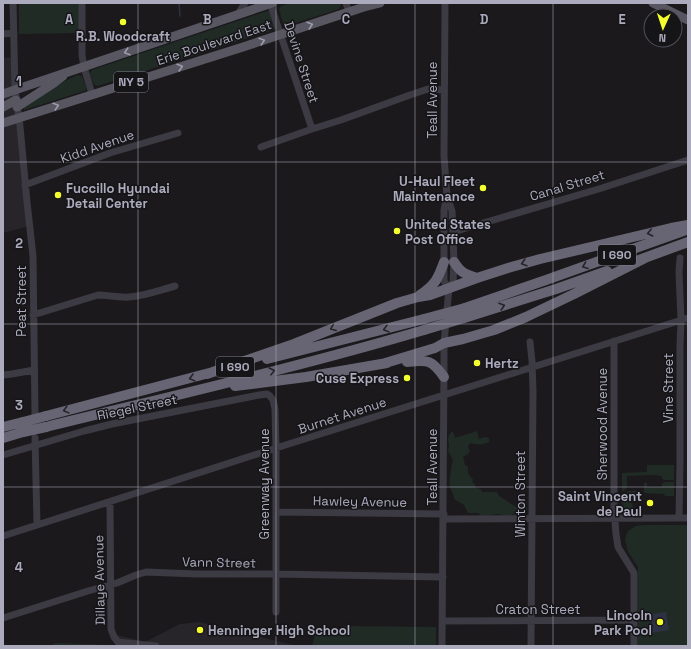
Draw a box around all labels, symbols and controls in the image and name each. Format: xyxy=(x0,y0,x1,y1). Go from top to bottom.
north arrow xyxy=(643,8,683,48)
text: A xyxy=(65,11,74,28)
text: C xyxy=(342,11,350,28)
text: D xyxy=(480,11,489,28)
text: E xyxy=(618,11,626,28)
street label: Erie Boulevard East xyxy=(155,16,273,68)
marker: R.B. Woodcraft xyxy=(118,17,128,27)
street label: Devine Street xyxy=(280,19,323,105)
one-way arrow xyxy=(307,21,314,29)
place label: R.B. Woodcraft xyxy=(76,28,170,45)
text: N xyxy=(658,31,667,45)
one-way arrow xyxy=(258,37,265,46)
one-way arrow xyxy=(124,47,131,55)
street label: Teall Avenue xyxy=(424,62,441,138)
one-way arrow xyxy=(176,63,183,72)
road number: NY 5 xyxy=(114,72,148,92)
text: 1 xyxy=(16,73,22,90)
one-way arrow xyxy=(52,102,59,111)
street label: Kidd Avenue xyxy=(58,126,136,167)
street label: Canal Street xyxy=(528,166,607,205)
place label: U-Haul Fleet Maintenance xyxy=(393,173,475,205)
place label: Fuccillo Hyundai Detail Center xyxy=(66,180,170,212)
marker: U-Haul Fleet Maintenance xyxy=(478,183,488,193)
marker: Fuccillo Hyundai Detail Center xyxy=(53,190,63,200)
place label: United States Post Office xyxy=(405,216,491,248)
marker: United States Post Office xyxy=(392,226,402,236)
one-way arrow xyxy=(647,228,653,236)
text: 2 xyxy=(15,235,23,252)
road number: I 690 xyxy=(598,245,636,265)
one-way arrow xyxy=(521,258,528,267)
one-way arrow xyxy=(582,262,589,270)
street label: Peat Street xyxy=(13,265,30,337)
one-way arrow xyxy=(498,302,505,311)
one-way arrow xyxy=(329,323,337,331)
one-way arrow xyxy=(383,324,390,333)
street label: Vine Street xyxy=(660,353,677,423)
place label: Hertz xyxy=(485,355,519,372)
road number: I 690 xyxy=(216,357,254,377)
marker: Hertz xyxy=(472,358,482,368)
one-way arrow xyxy=(268,367,275,376)
street label: Sherwood Avenue xyxy=(594,368,611,480)
place label: Cuse Express xyxy=(316,370,399,387)
one-way arrow xyxy=(189,373,195,381)
marker: Cuse Express xyxy=(402,373,412,383)
street label: Riegel Street xyxy=(96,391,179,424)
street label: Burnet Avenue xyxy=(296,393,388,438)
text: 3 xyxy=(15,397,23,414)
one-way arrow xyxy=(63,406,70,414)
street label: Greenway Avenue xyxy=(256,428,273,540)
street label: Teall Avenue xyxy=(424,429,441,505)
street label: Winton Street xyxy=(512,450,529,538)
place label: Saint Vincent de Paul xyxy=(558,488,642,520)
street label: Hawley Avenue xyxy=(313,492,407,511)
marker: Saint Vincent de Paul xyxy=(645,498,655,508)
street label: Dillaye Avenue xyxy=(90,535,109,625)
street label: Vann Street xyxy=(182,553,256,572)
text: 4 xyxy=(15,559,23,576)
street label: Craton Street xyxy=(496,601,580,618)
place label: Lincoln Park Pool xyxy=(594,607,652,639)
marker: Lincoln Park Pool xyxy=(655,617,665,627)
place label: Henninger High School xyxy=(208,622,350,639)
marker: Henninger High School xyxy=(195,625,205,635)

